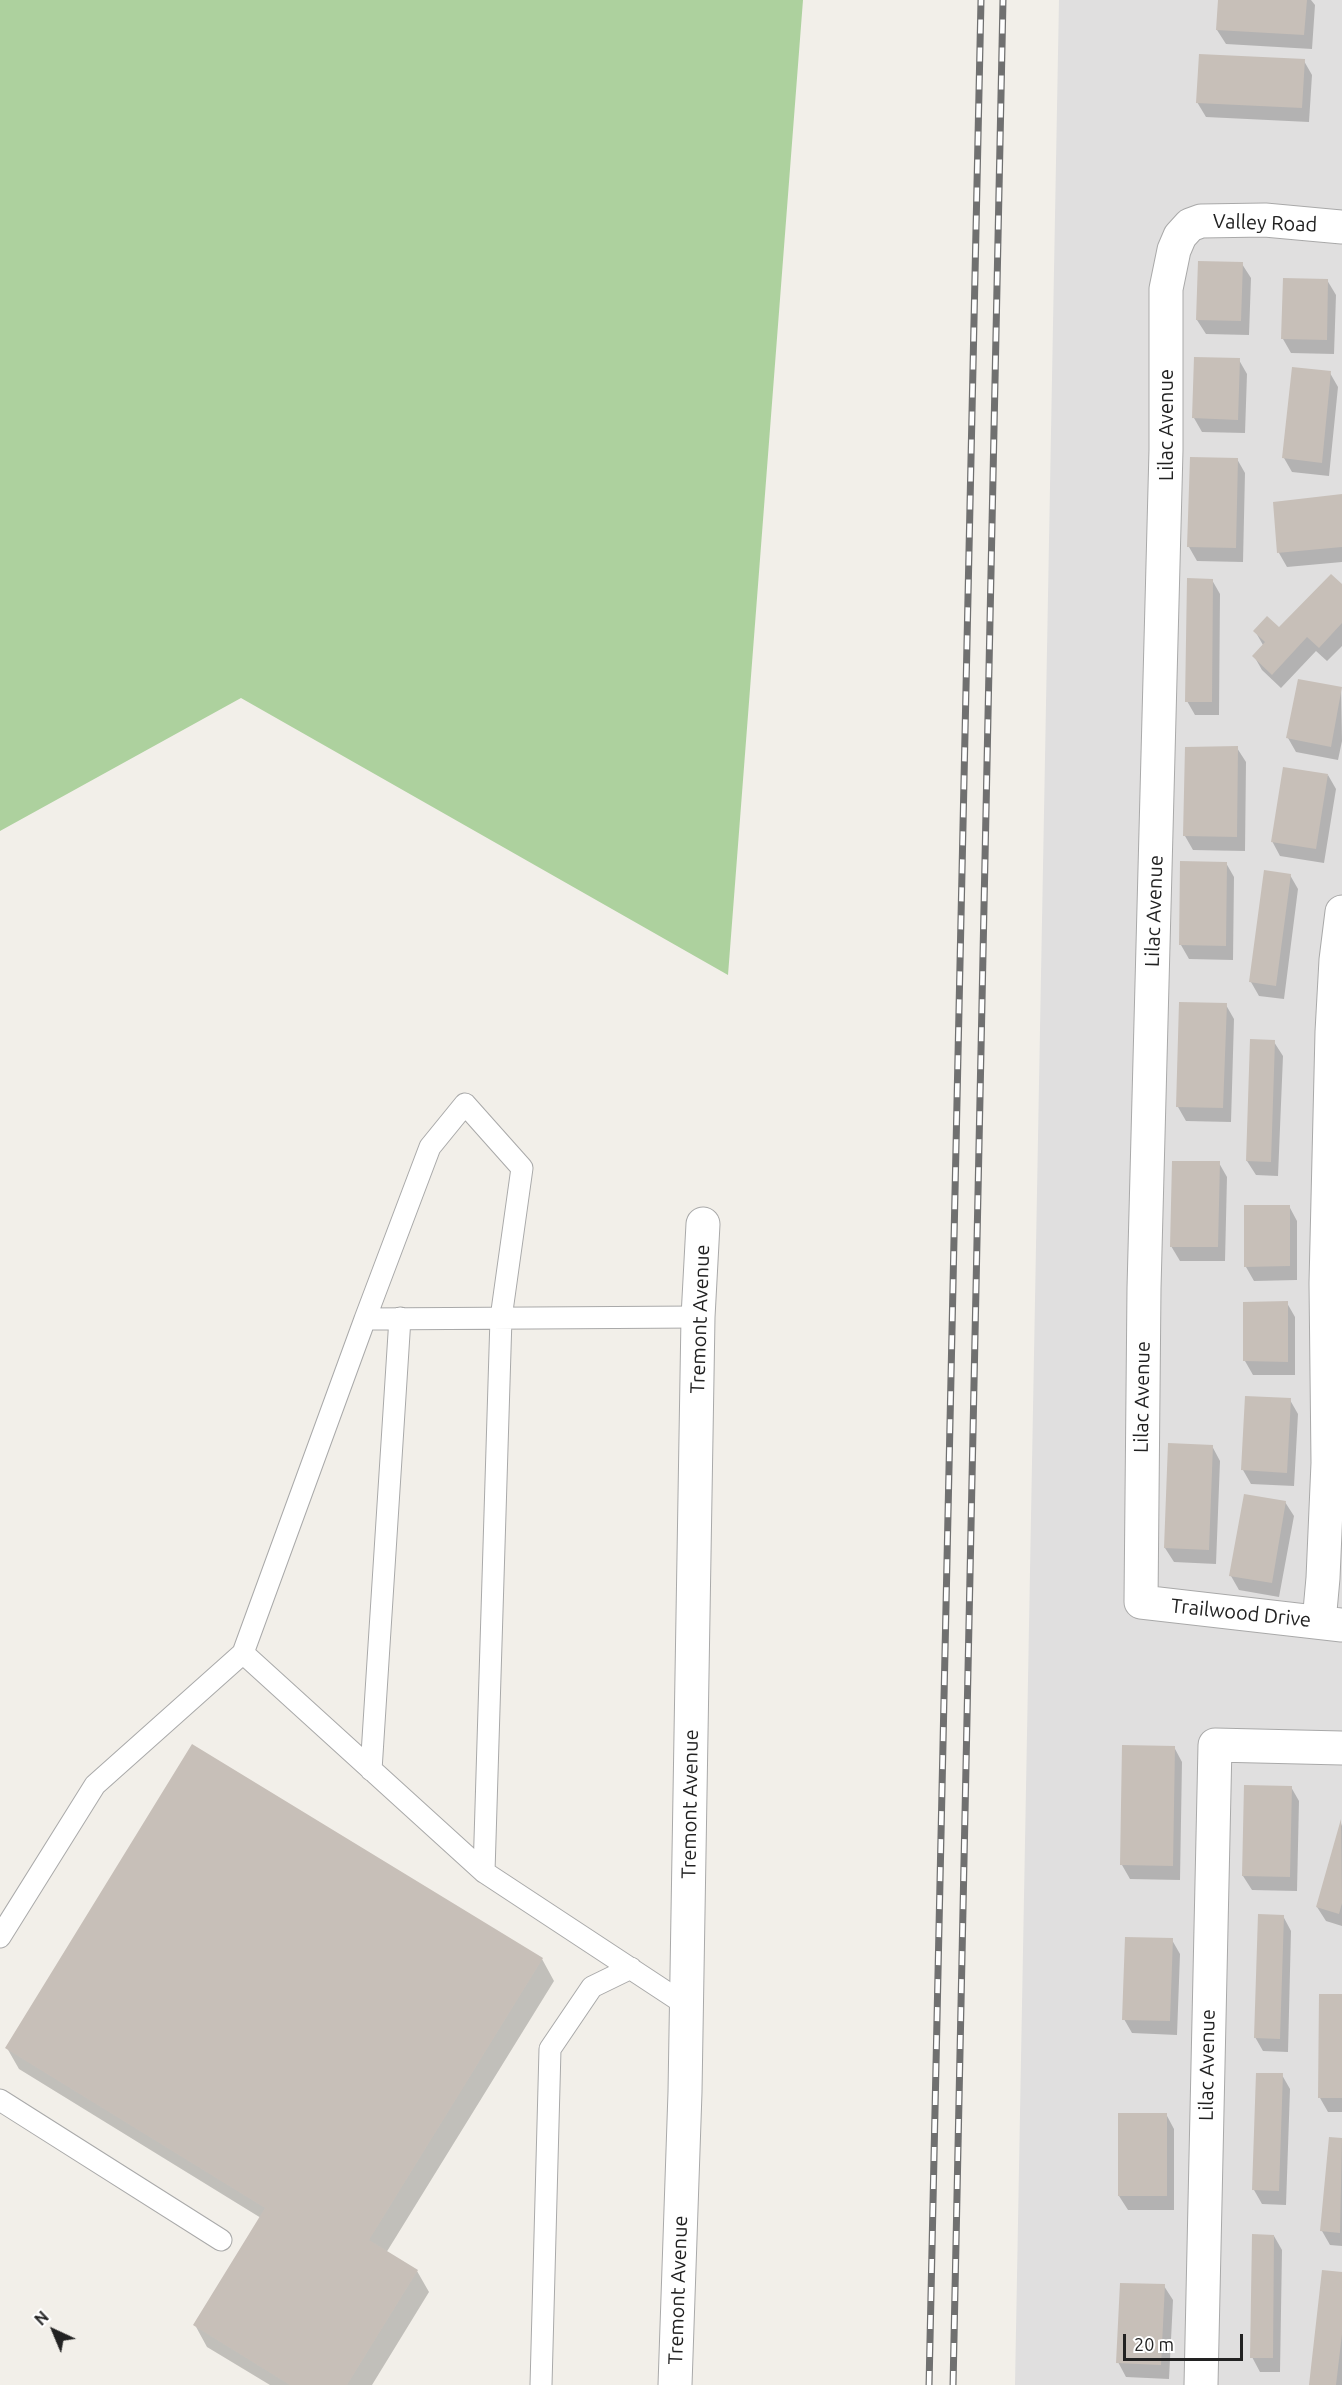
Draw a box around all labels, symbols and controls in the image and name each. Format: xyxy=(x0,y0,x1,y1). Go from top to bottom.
street label: Valley Road xyxy=(1212,209,1318,237)
street label: Lilac Avenue xyxy=(1154,369,1178,481)
street label: Lilac Avenue xyxy=(1140,855,1168,967)
street label: Tremont Avenue xyxy=(685,1244,715,1394)
street label: Lilac Avenue xyxy=(1129,1341,1155,1453)
street label: Trailwood Drive xyxy=(1170,1594,1312,1632)
street label: Tremont Avenue xyxy=(677,1729,703,1879)
street label: Lilac Avenue xyxy=(1194,2009,1220,2121)
street label: Tremont Avenue xyxy=(663,2215,693,2365)
north arrow xyxy=(24,2301,84,2361)
text: N xyxy=(31,2307,52,2329)
scale bar xyxy=(1126,2322,1246,2360)
text: 20 m xyxy=(1134,2334,1174,2354)

